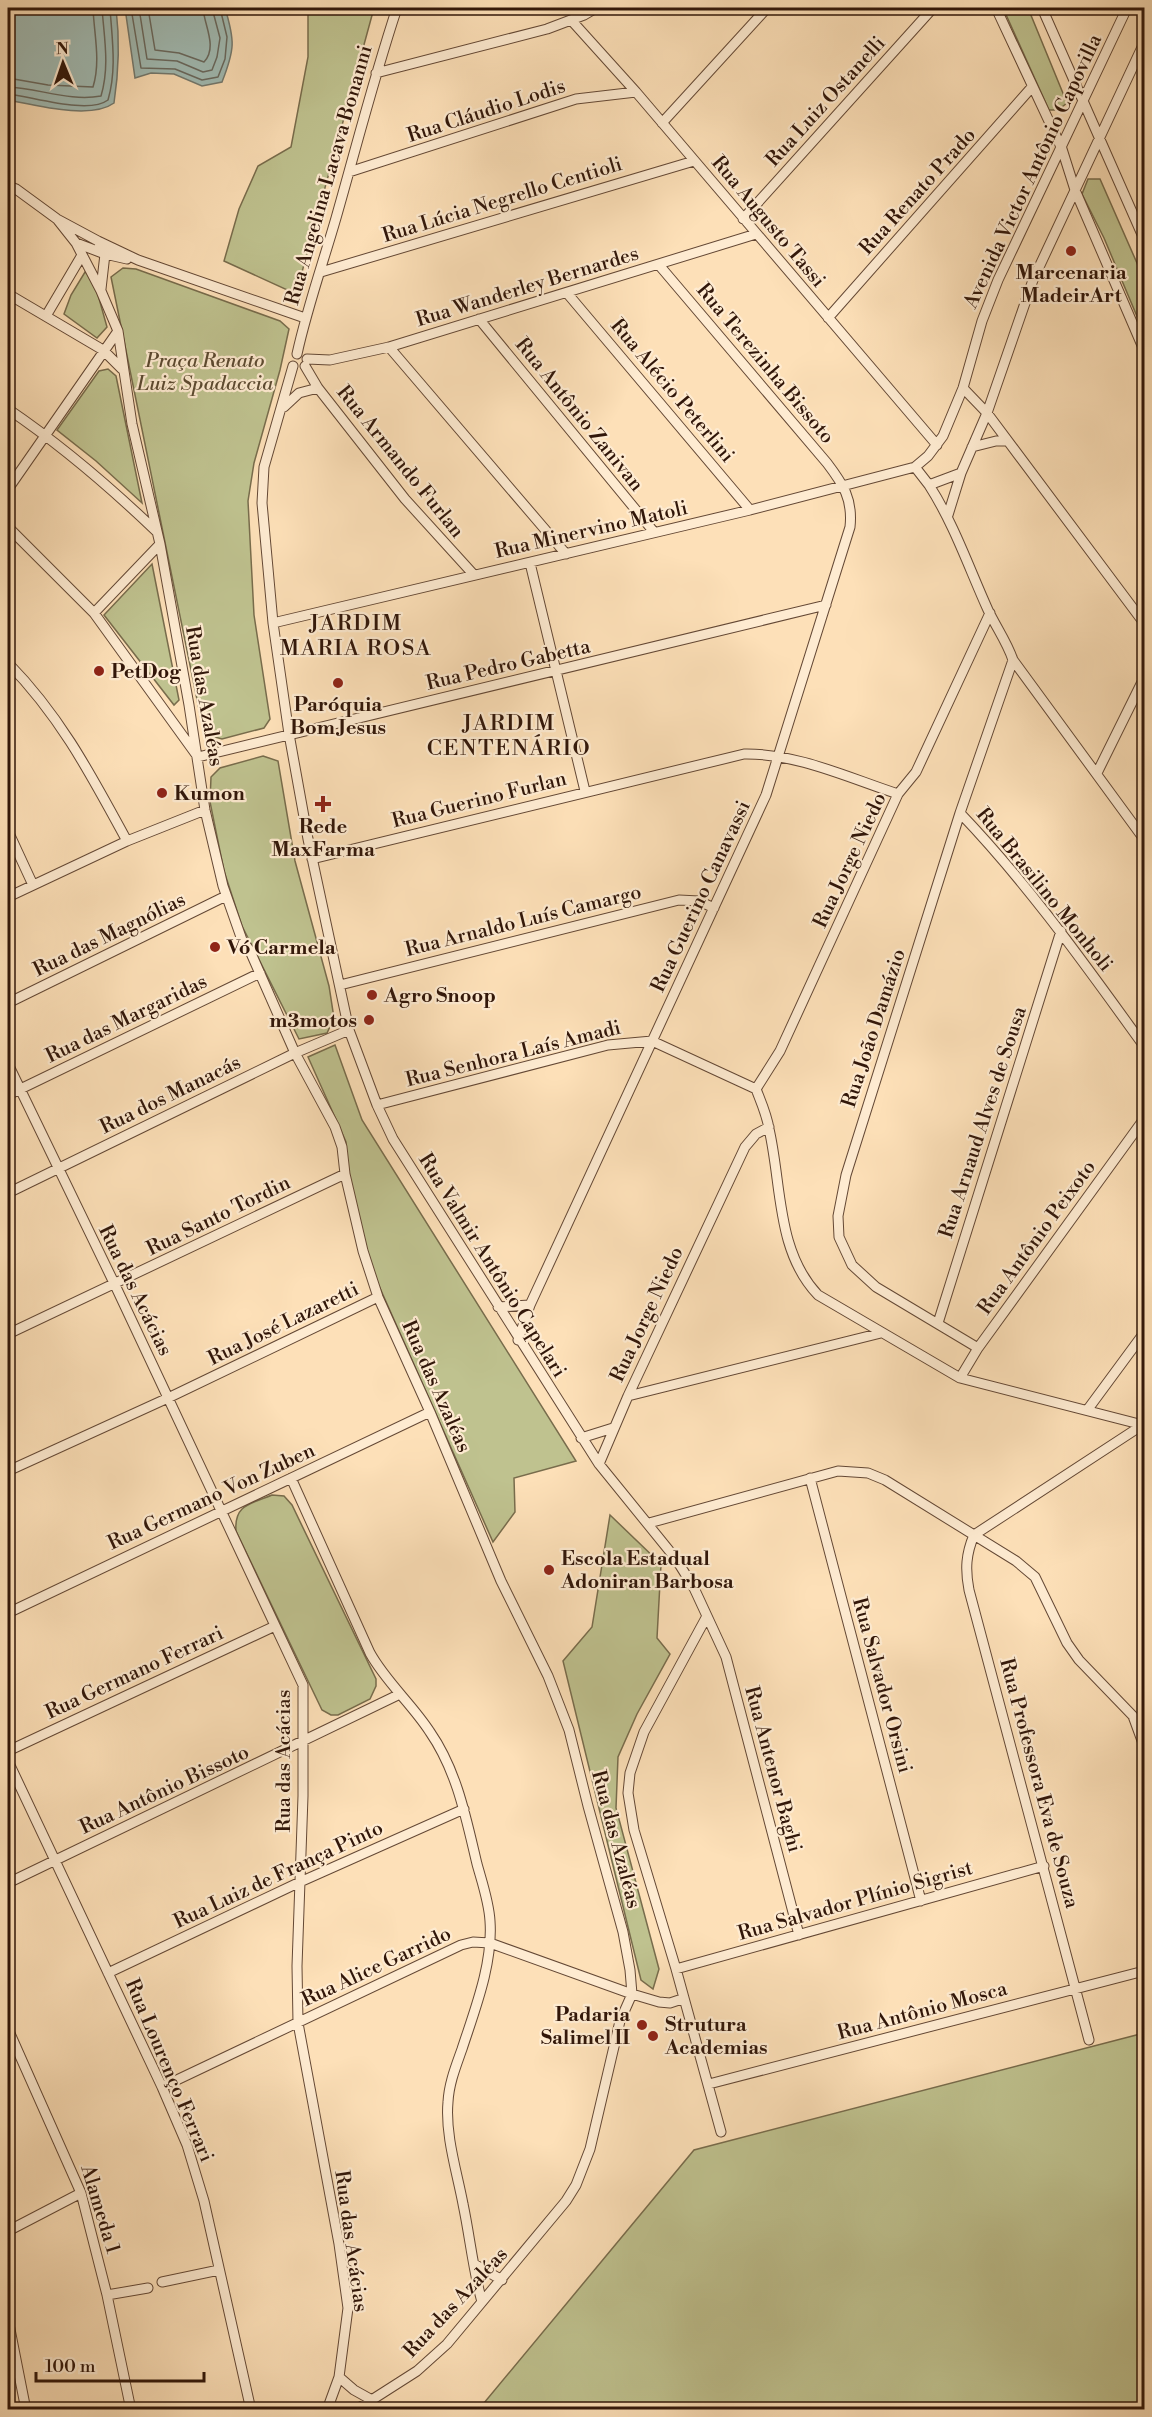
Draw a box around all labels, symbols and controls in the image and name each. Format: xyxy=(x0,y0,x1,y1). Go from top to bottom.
street label: Avenida Victor Antônio Capovilla xyxy=(958,30,1108,314)
street label: Rua Luiz Ostanelli xyxy=(761,31,892,172)
north arrow xyxy=(33,33,93,93)
text: N xyxy=(56,39,70,59)
street label: Rua Angelina Lacava Bonanni xyxy=(280,42,379,308)
street label: Rua Cláudio Lodis xyxy=(404,74,569,149)
street label: Rua Renato Prado xyxy=(854,123,982,261)
street label: Rua Augusto Tassi xyxy=(705,151,831,293)
street label: Rua Lúcia Negrello Centioli xyxy=(379,152,626,249)
street label: Rua Wanderley Bernardes xyxy=(413,242,642,333)
marker: Marcenaria MadeirArt xyxy=(1064,244,1078,258)
place label: Marcenaria MadeirArt xyxy=(1015,261,1127,309)
street label: Rua Terezinha Bissoto xyxy=(690,279,839,449)
street label: Rua Alécio Peterlini xyxy=(604,314,740,468)
street label: Rua Antônio Zanivan xyxy=(509,333,649,497)
park label: Praça Renato Luiz Spadaccia xyxy=(136,349,274,397)
street label: Rua Armando Furlan xyxy=(331,381,469,543)
street label: Rua Minervino Matoli xyxy=(492,496,691,565)
district label: JARDIM MARIA ROSA xyxy=(280,610,432,662)
street label: Rua das Azaléas xyxy=(179,624,228,768)
street label: Rua Pedro Gabetta xyxy=(424,634,594,697)
place label: PetDog xyxy=(111,660,181,685)
marker: PetDog xyxy=(92,664,106,678)
marker: Paróquia Bom Jesus xyxy=(331,676,345,690)
place label: Paróquia Bom Jesus xyxy=(290,693,386,741)
district label: JARDIM CENTENÁRIO xyxy=(427,710,591,762)
street label: Rua Guerino Furlan xyxy=(389,767,569,834)
place label: Kumon xyxy=(174,782,245,807)
marker: Kumon xyxy=(155,786,169,800)
street label: Rua Jorge Niedo xyxy=(808,789,893,932)
marker: Rede MaxFarma xyxy=(316,797,330,811)
street label: Rua Guerino Canavassi xyxy=(646,797,757,996)
street label: Rua Brasilino Monholi xyxy=(970,803,1118,977)
place label: Rede MaxFarma xyxy=(271,815,375,863)
street label: Rua Arnaldo Luís Camargo xyxy=(403,880,644,963)
street label: Rua das Magnólias xyxy=(29,888,190,983)
place label: Vó Carmela xyxy=(226,936,336,961)
marker: Vó Carmela xyxy=(208,940,222,954)
street label: Rua João Damázio xyxy=(837,946,912,1111)
street label: Rua das Margaridas xyxy=(42,969,211,1069)
place label: Agro Snoop xyxy=(383,984,496,1009)
marker: Agro Snoop xyxy=(365,988,379,1002)
street label: Rua Arnaud Alves de Sousa xyxy=(934,1003,1033,1241)
place label: m3motos xyxy=(269,1009,357,1034)
marker: m3motos xyxy=(362,1013,376,1027)
street label: Rua Senhora Laís Amadi xyxy=(403,1015,624,1093)
street label: Rua dos Manacás xyxy=(96,1050,245,1140)
street label: Rua Valmir Antônio Capelari xyxy=(412,1149,571,1383)
street label: Rua Antônio Peixoto xyxy=(973,1156,1102,1320)
street label: Rua Santo Tordin xyxy=(143,1171,295,1262)
street label: Rua das Acácias xyxy=(92,1221,177,1360)
street label: Rua Jorge Niedo xyxy=(605,1243,690,1386)
street label: Rua José Lazaretti xyxy=(204,1277,363,1372)
street label: Rua das Azaléas xyxy=(395,1317,476,1457)
street label: Rua Germano Von Zuben xyxy=(104,1438,319,1556)
place label: Escola Estadual Adoniran Barbosa xyxy=(560,1547,734,1595)
marker: Escola Estadual Adoniran Barbosa xyxy=(542,1563,556,1577)
street label: Rua Salvador Orsini xyxy=(846,1595,917,1776)
street label: Rua Germano Ferrari xyxy=(42,1621,228,1726)
street label: Rua Professora Eva de Souza xyxy=(993,1656,1084,1912)
street label: Rua Antenor Baghi xyxy=(738,1684,807,1856)
street label: Rua das Acácias xyxy=(272,1690,297,1832)
street label: Rua Antônio Bissoto xyxy=(76,1740,253,1841)
street label: Rua das Azaléas xyxy=(585,1767,646,1911)
street label: Rua Luiz de França Pinto xyxy=(170,1816,387,1935)
street label: Rua Salvador Plínio Sigrist xyxy=(735,1856,976,1947)
street label: Rua Alice Garrido xyxy=(298,1922,455,2013)
street label: Rua Lourenço Ferrari xyxy=(119,1975,219,2166)
street label: Rua Antônio Mosca xyxy=(835,1977,1011,2046)
place label: Padaria Salimel II xyxy=(541,2003,630,2051)
place label: Strutura Academias xyxy=(664,2013,768,2061)
marker: Padaria Salimel II xyxy=(635,2018,649,2032)
marker: Strutura Academias xyxy=(646,2029,660,2043)
street label: Alameda 1 xyxy=(74,2161,125,2257)
street label: Rua das Acácias xyxy=(328,2169,373,2314)
street label: Rua das Azaléas xyxy=(398,2243,514,2364)
scale bar xyxy=(36,2345,204,2383)
text: 100 m xyxy=(45,2355,96,2378)

